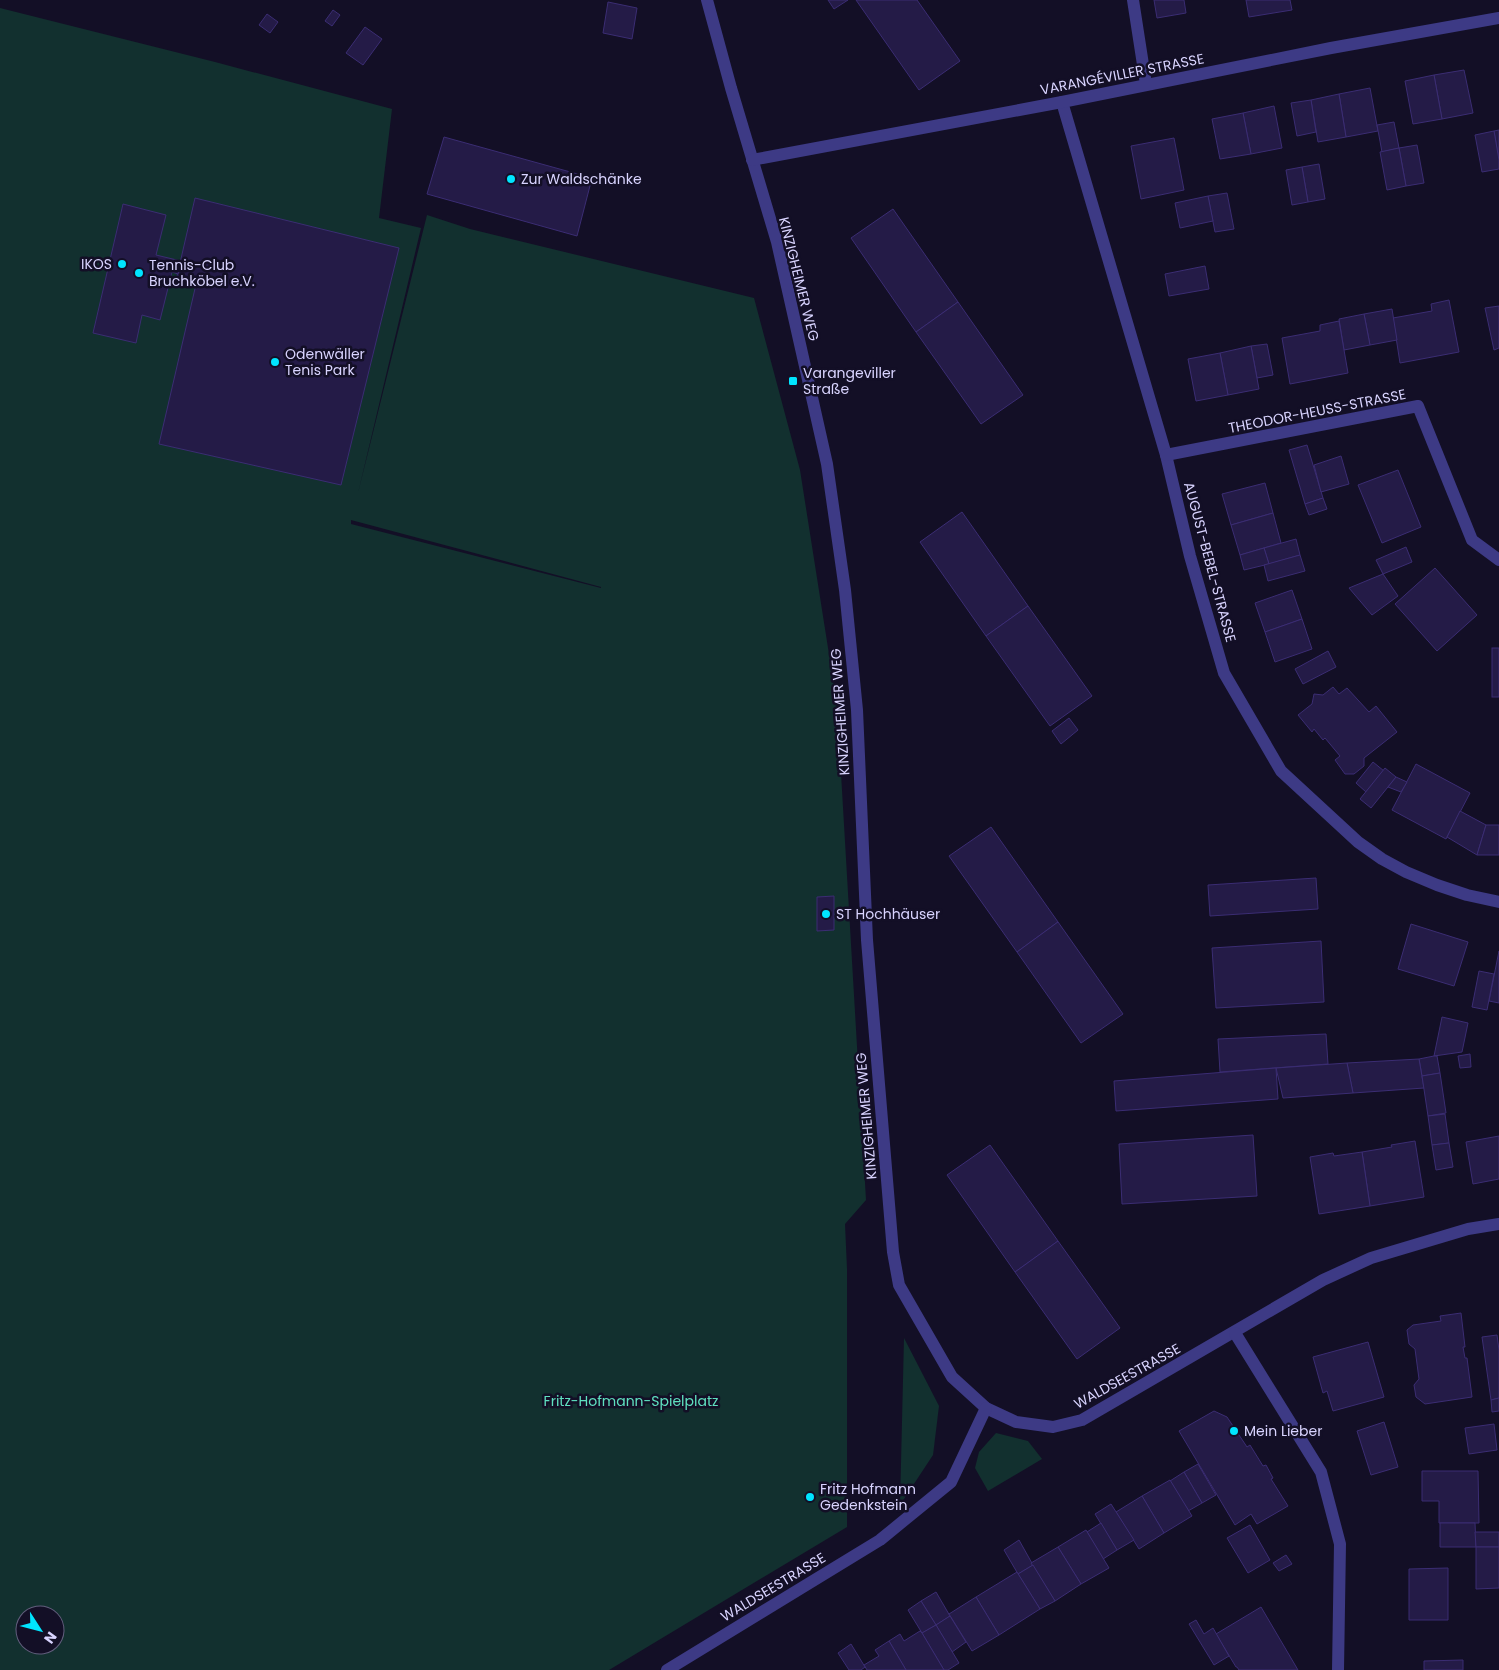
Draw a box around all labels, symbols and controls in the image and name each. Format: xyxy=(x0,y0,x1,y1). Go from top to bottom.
street label: VARANGÉVILLER STRASSE xyxy=(1038,48,1206,100)
place label: Zur Waldschänke xyxy=(521,169,642,189)
marker: Zur Waldschänke xyxy=(505,173,517,185)
street label: KINZIGHEIMER WEG xyxy=(774,215,824,343)
place label: IKOS xyxy=(81,254,112,274)
place label: Tennis-Club Bruchköbel e.V. xyxy=(149,255,255,291)
marker: IKOS xyxy=(116,258,128,270)
marker: Tennis-Club Bruchköbel e.V. xyxy=(133,267,145,279)
place label: Odenwäller Tenis Park xyxy=(285,344,365,380)
marker: Odenwäller Tenis Park xyxy=(269,356,281,368)
place label: Varangeviller Straße xyxy=(803,363,896,399)
marker: Varangeviller Straße xyxy=(787,375,799,387)
street label: THEODOR-HEUSS-STRASSE xyxy=(1227,384,1407,438)
street label: AUGUST-BEBEL-STRASSE xyxy=(1179,480,1241,644)
street label: KINZIGHEIMER WEG xyxy=(826,648,854,776)
place label: ST Hochhäuser xyxy=(836,904,940,924)
marker: ST Hochhäuser xyxy=(820,908,832,920)
street label: KINZIGHEIMER WEG xyxy=(850,1052,882,1180)
street label: WALDSEESTRASSE xyxy=(1070,1338,1184,1414)
park label: Fritz-Hofmann-Spielplatz xyxy=(544,1391,718,1411)
place label: Mein Lieber xyxy=(1244,1421,1322,1441)
marker: Mein Lieber xyxy=(1228,1425,1240,1437)
place label: Fritz Hofmann Gedenkstein xyxy=(820,1479,916,1515)
marker: Fritz Hofmann Gedenkstein xyxy=(804,1491,816,1503)
street label: WALDSEESTRASSE xyxy=(717,1548,829,1626)
north arrow xyxy=(15,1605,65,1655)
text: N xyxy=(39,1628,62,1648)

